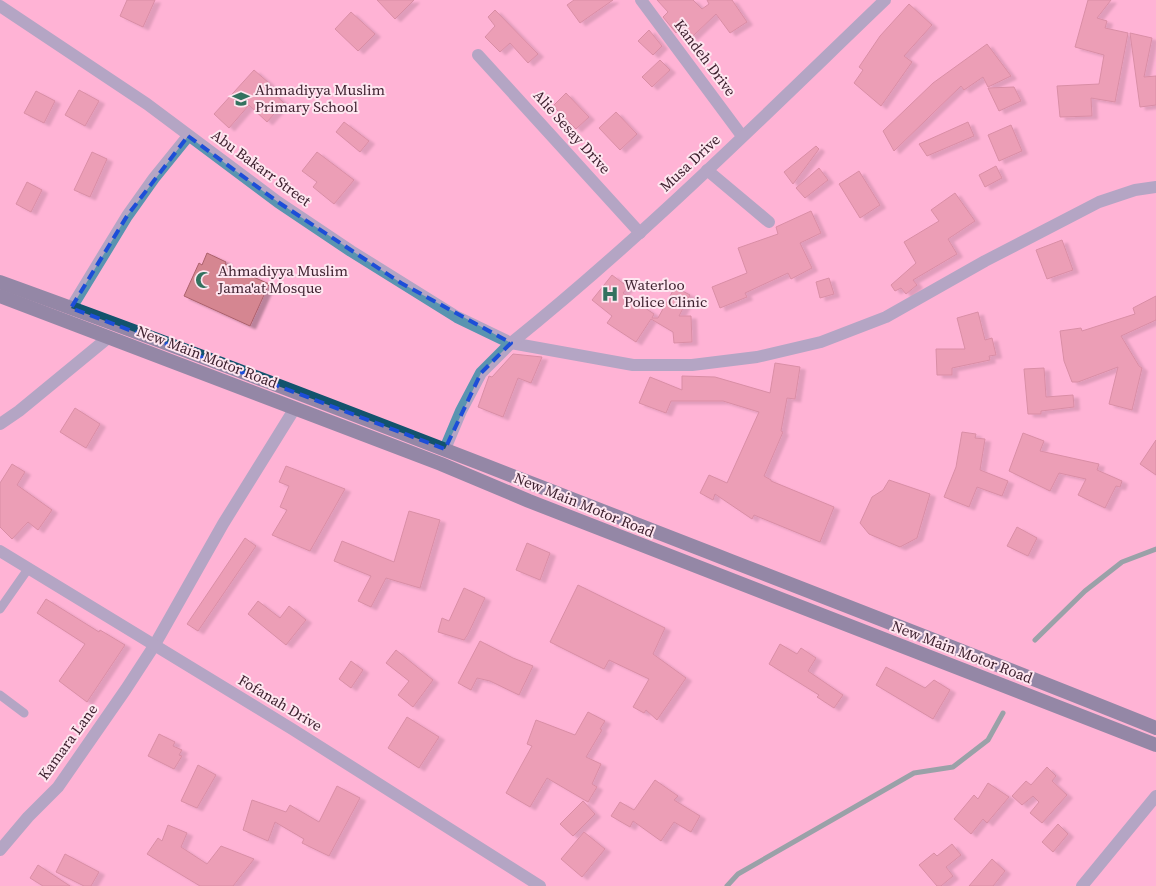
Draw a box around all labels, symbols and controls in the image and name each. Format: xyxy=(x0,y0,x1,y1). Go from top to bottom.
street label: Kandeh Drive xyxy=(670,15,741,101)
place label: Ahmadiyya Muslim Primary School xyxy=(255,79,386,117)
street label: Alie Sesay Drive xyxy=(529,85,616,179)
school or university icon: Ahmadiyya Muslim Primary School xyxy=(231,89,251,109)
street label: Abu Bakarr Street xyxy=(207,124,315,211)
street label: Musa Drive xyxy=(655,129,725,196)
place label: Ahmadiyya Muslim Jama'at Mosque xyxy=(217,260,349,298)
mosque icon: Ahmadiyya Muslim Jama'at Mosque xyxy=(194,270,214,290)
place label: Waterloo Police Clinic xyxy=(624,274,707,312)
hospital icon: Waterloo Police Clinic xyxy=(600,284,620,304)
street label: New Main Motor Road xyxy=(134,320,281,393)
street label: New Main Motor Road xyxy=(511,467,658,542)
street label: New Main Motor Road xyxy=(889,615,1036,688)
street label: Fofanah Drive xyxy=(234,669,326,736)
street label: Kamara Lane xyxy=(33,699,102,784)

